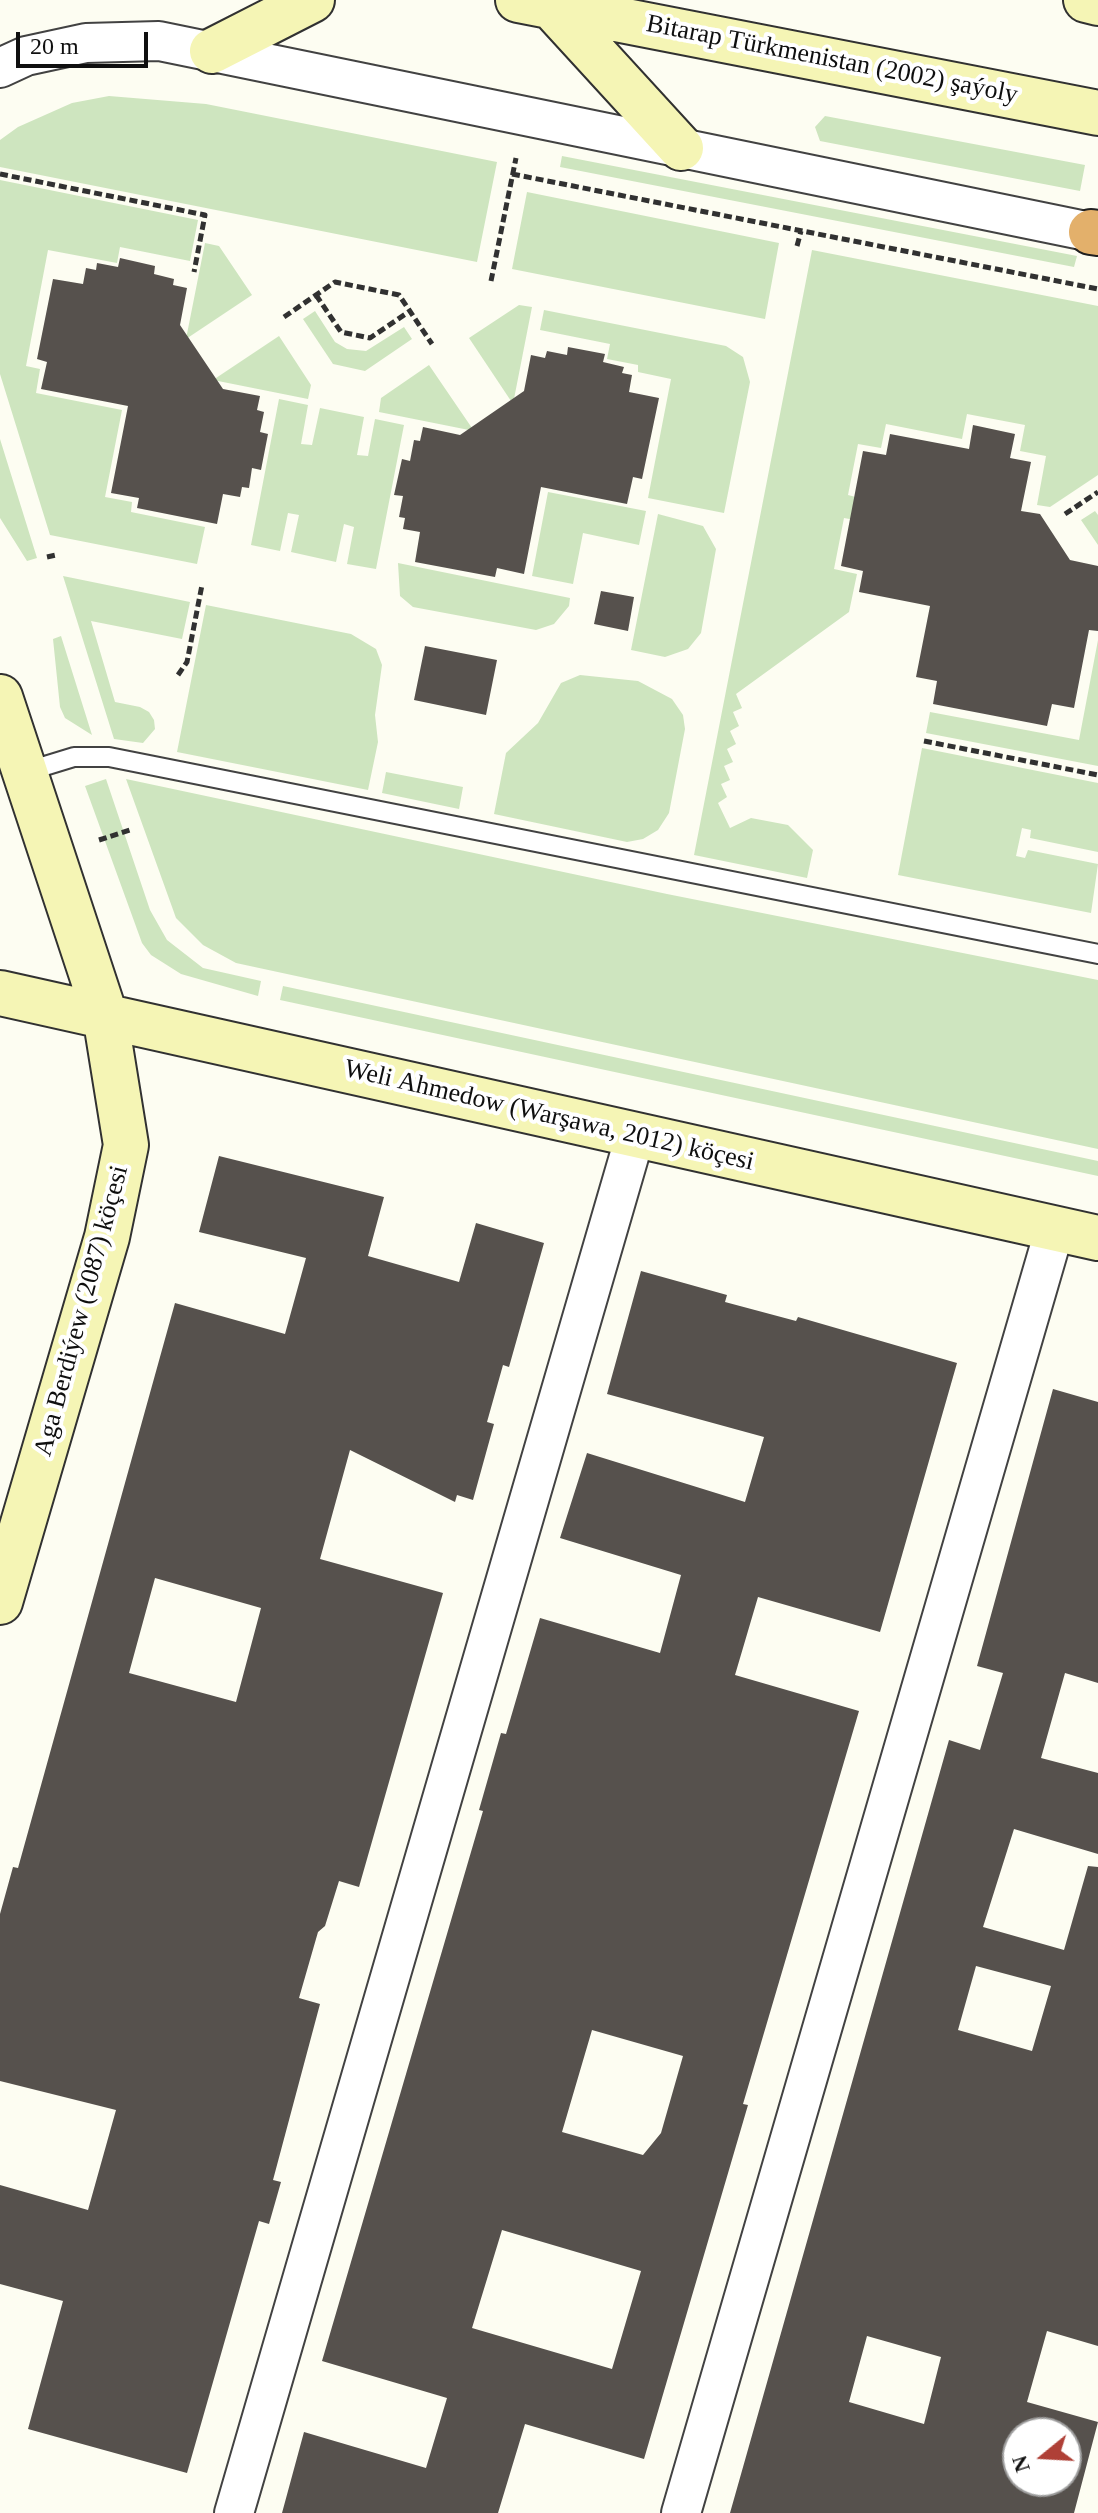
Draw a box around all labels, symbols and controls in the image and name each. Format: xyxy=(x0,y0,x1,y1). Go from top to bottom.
street label: Bitarap Türkmenistan (2002) şaýoly xyxy=(644,9,1020,111)
scale bar xyxy=(20,16,152,66)
text: 20 m xyxy=(30,33,79,59)
street label: Weli Ahmedow (Warşawa, 2012) köçesi xyxy=(341,1054,757,1178)
street label: Aga Berdiýew (2087) köçesi xyxy=(28,1162,136,1460)
north arrow xyxy=(1002,2417,1082,2497)
text: N xyxy=(1006,2453,1035,2475)

